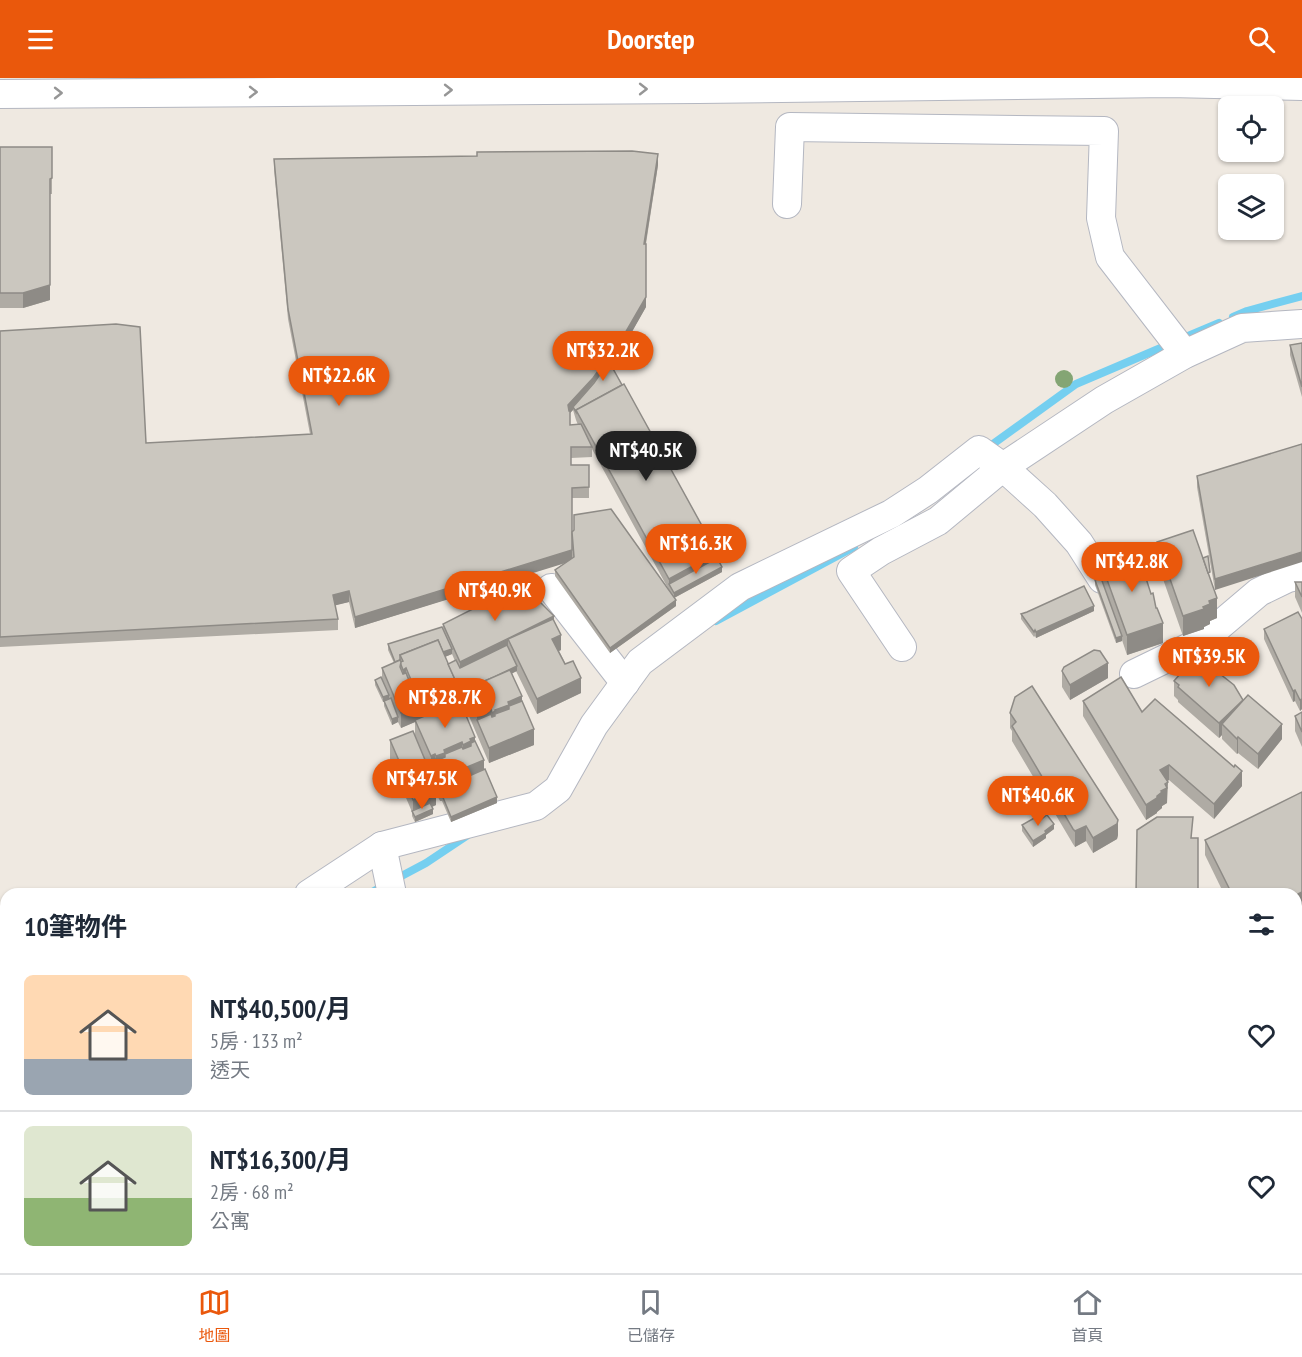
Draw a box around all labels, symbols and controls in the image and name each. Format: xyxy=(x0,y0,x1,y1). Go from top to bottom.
text: Doorstep xyxy=(607,22,695,56)
icon: menu xyxy=(24,23,57,56)
icon: search xyxy=(1245,23,1278,56)
one-way arrow xyxy=(639,83,648,95)
one-way arrow xyxy=(444,84,453,97)
one-way arrow xyxy=(249,86,258,98)
one-way arrow xyxy=(54,87,63,99)
map controls xyxy=(1218,96,1284,240)
button: locate xyxy=(1218,96,1284,162)
button: layers xyxy=(1218,174,1284,240)
pin: NT$32.2K xyxy=(541,331,665,382)
text: NT$32.2K xyxy=(566,337,640,363)
pin: NT$22.6K xyxy=(277,356,401,407)
text: NT$22.6K xyxy=(302,362,376,388)
pin: NT$40.5K xyxy=(584,431,708,482)
text: NT$40.5K xyxy=(609,437,683,463)
pin: NT$16.3K xyxy=(634,524,758,575)
text: NT$16.3K xyxy=(659,530,733,556)
pin: NT$42.8K xyxy=(1070,542,1194,593)
text: NT$42.8K xyxy=(1095,548,1169,574)
pin: NT$40.9K xyxy=(433,571,557,622)
text: NT$40.9K xyxy=(458,577,532,603)
pin: NT$39.5K xyxy=(1147,637,1271,688)
text: NT$39.5K xyxy=(1172,643,1246,669)
pin: NT$28.7K xyxy=(383,678,507,729)
text: NT$28.7K xyxy=(408,684,482,710)
pin: NT$47.5K xyxy=(360,759,484,810)
text: NT$47.5K xyxy=(386,765,458,791)
pin: NT$40.6K xyxy=(976,776,1100,827)
text: NT$40.6K xyxy=(1001,782,1075,808)
icon: filters xyxy=(1245,908,1278,941)
text: 10筆物件 xyxy=(24,910,127,943)
text: NT$40,500/月 xyxy=(210,992,352,1025)
icon: home xyxy=(72,999,144,1071)
icon: heart xyxy=(1245,1019,1278,1052)
text: 5房 · 133 m² xyxy=(210,1028,303,1054)
text: 透天 xyxy=(210,1057,250,1083)
text: NT$16,300/月 xyxy=(210,1143,352,1176)
icon: home xyxy=(72,1150,144,1222)
icon: heart xyxy=(1245,1170,1278,1203)
text: 2房 · 68 m² xyxy=(210,1179,294,1205)
text: 公寓 xyxy=(210,1208,250,1234)
tab: 地圖 xyxy=(198,1286,231,1346)
tab: 已儲存 xyxy=(627,1286,675,1346)
tab: 首頁 xyxy=(1071,1286,1104,1346)

